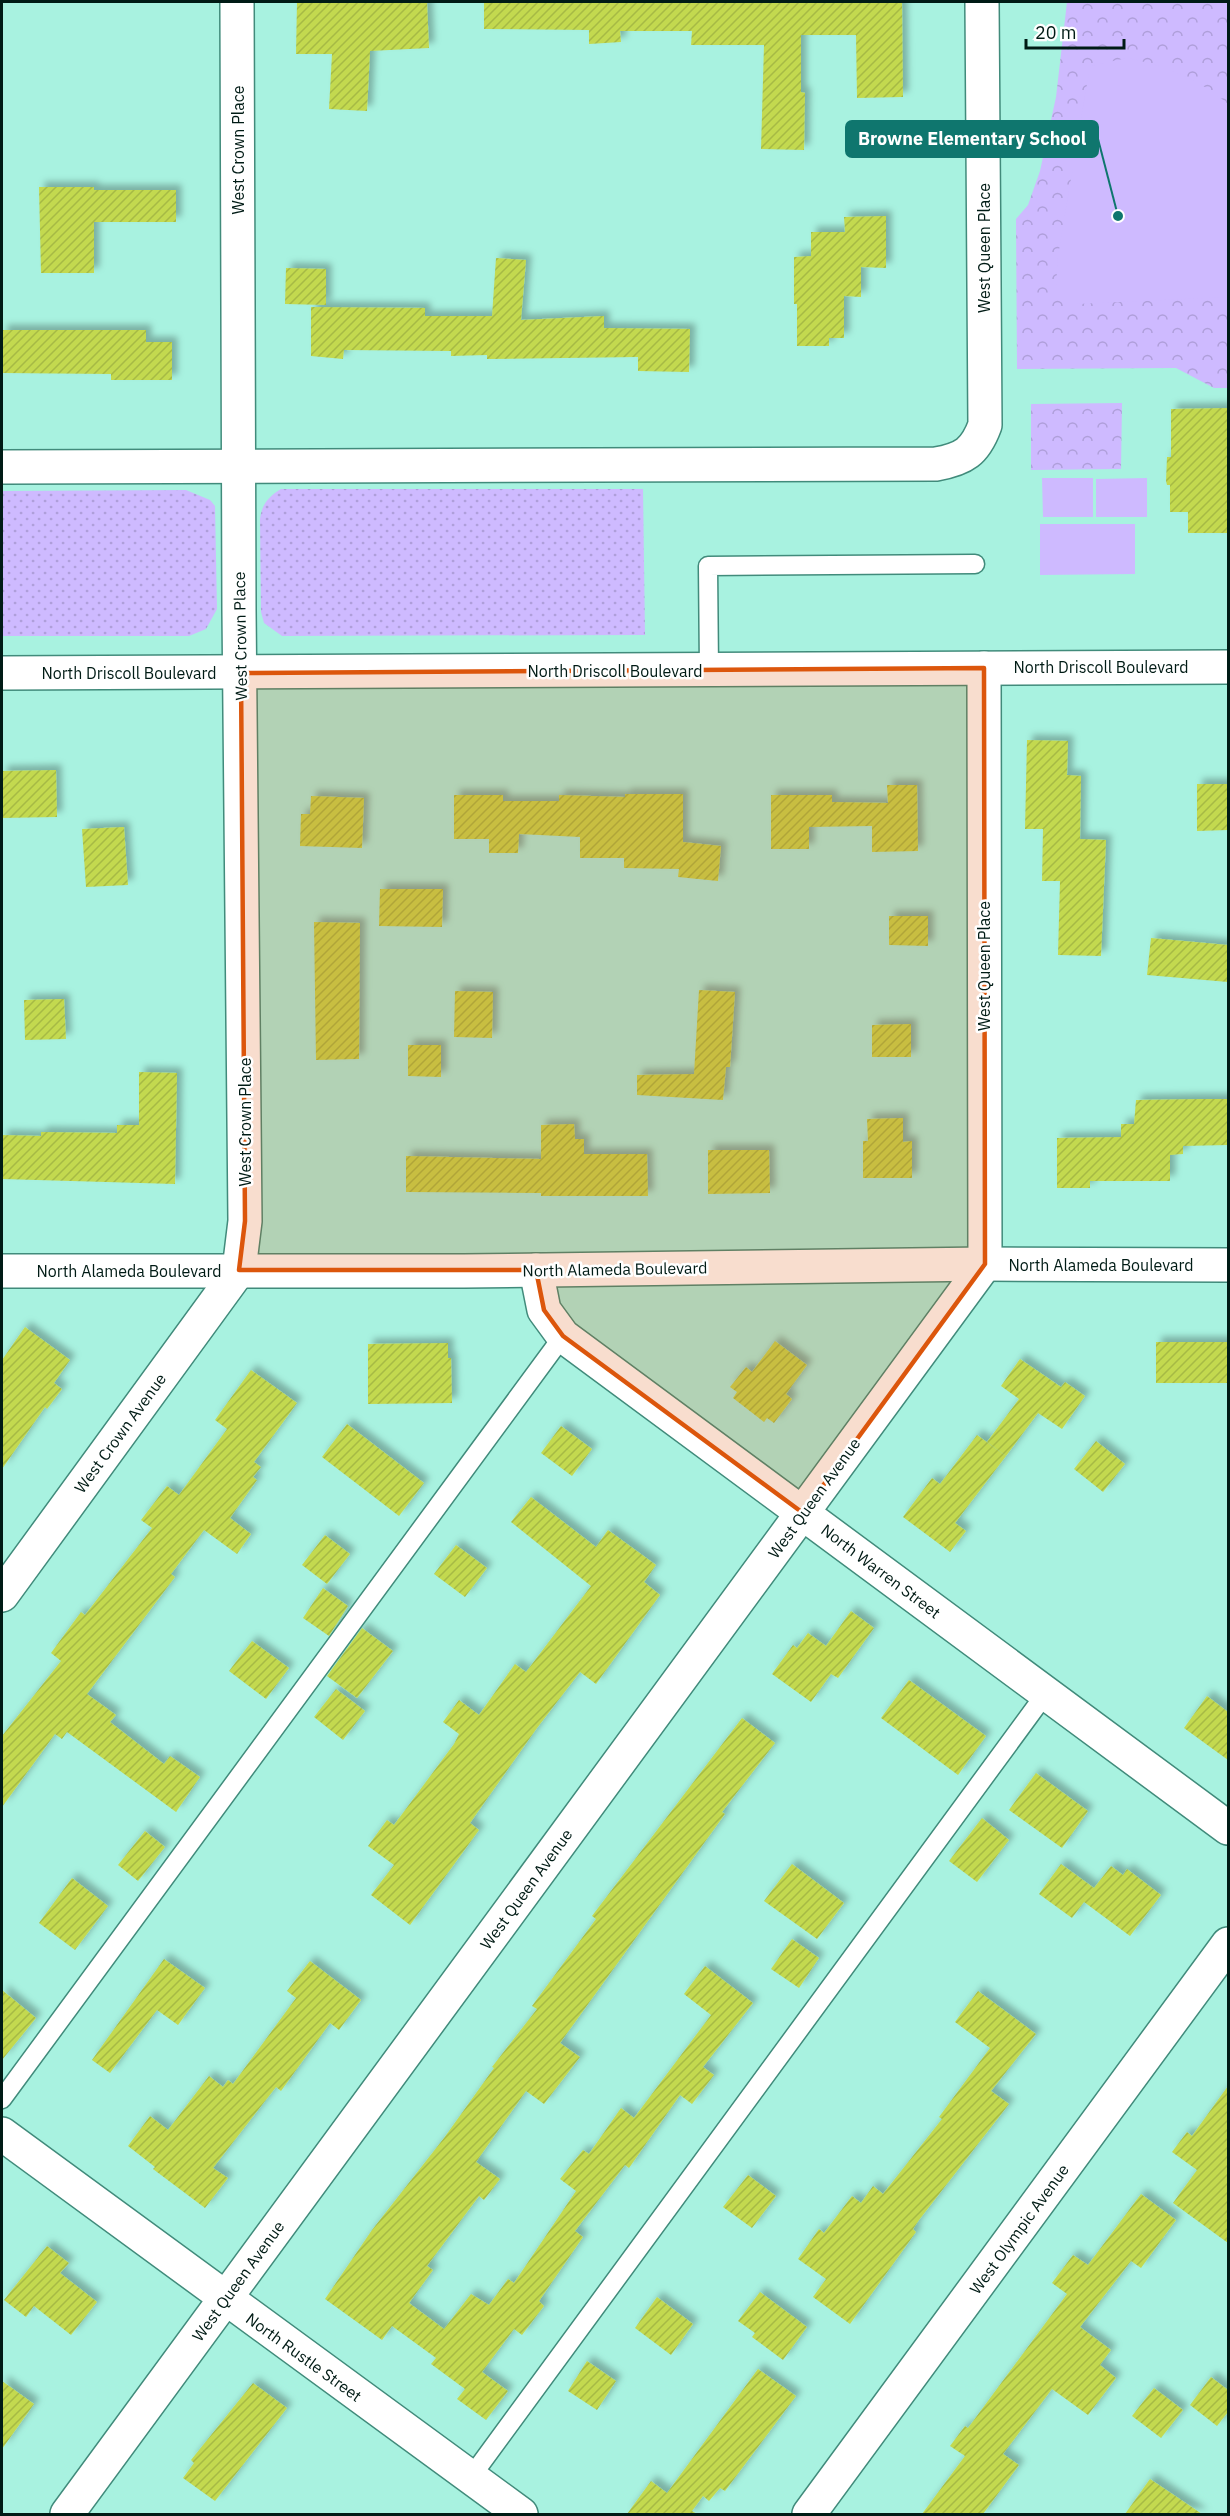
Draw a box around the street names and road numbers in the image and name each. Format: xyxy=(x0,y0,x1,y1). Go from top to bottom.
street label: West Crown Place xyxy=(228,85,248,214)
street label: West Queen Place xyxy=(974,183,994,313)
street label: West Crown Place xyxy=(229,571,251,701)
street label: North Driscoll Boulevard xyxy=(1013,657,1189,677)
street label: North Driscoll Boulevard xyxy=(527,661,703,681)
street label: North Driscoll Boulevard xyxy=(41,663,217,683)
street label: West Queen Place xyxy=(974,901,994,1031)
street label: West Crown Place xyxy=(235,1057,255,1186)
street label: North Alameda Boulevard xyxy=(1008,1255,1194,1275)
street label: North Alameda Boulevard xyxy=(522,1257,708,1281)
street label: North Alameda Boulevard xyxy=(36,1261,222,1281)
street label: West Crown Avenue xyxy=(70,1369,170,1497)
street label: West Queen Avenue xyxy=(764,1434,865,1562)
street label: North Warren Street xyxy=(817,1520,945,1622)
street label: West Queen Avenue xyxy=(476,1825,577,1953)
street label: West Olympic Avenue xyxy=(965,2160,1073,2298)
street label: West Queen Avenue xyxy=(188,2217,289,2345)
street label: North Rustle Street xyxy=(242,2308,366,2406)

